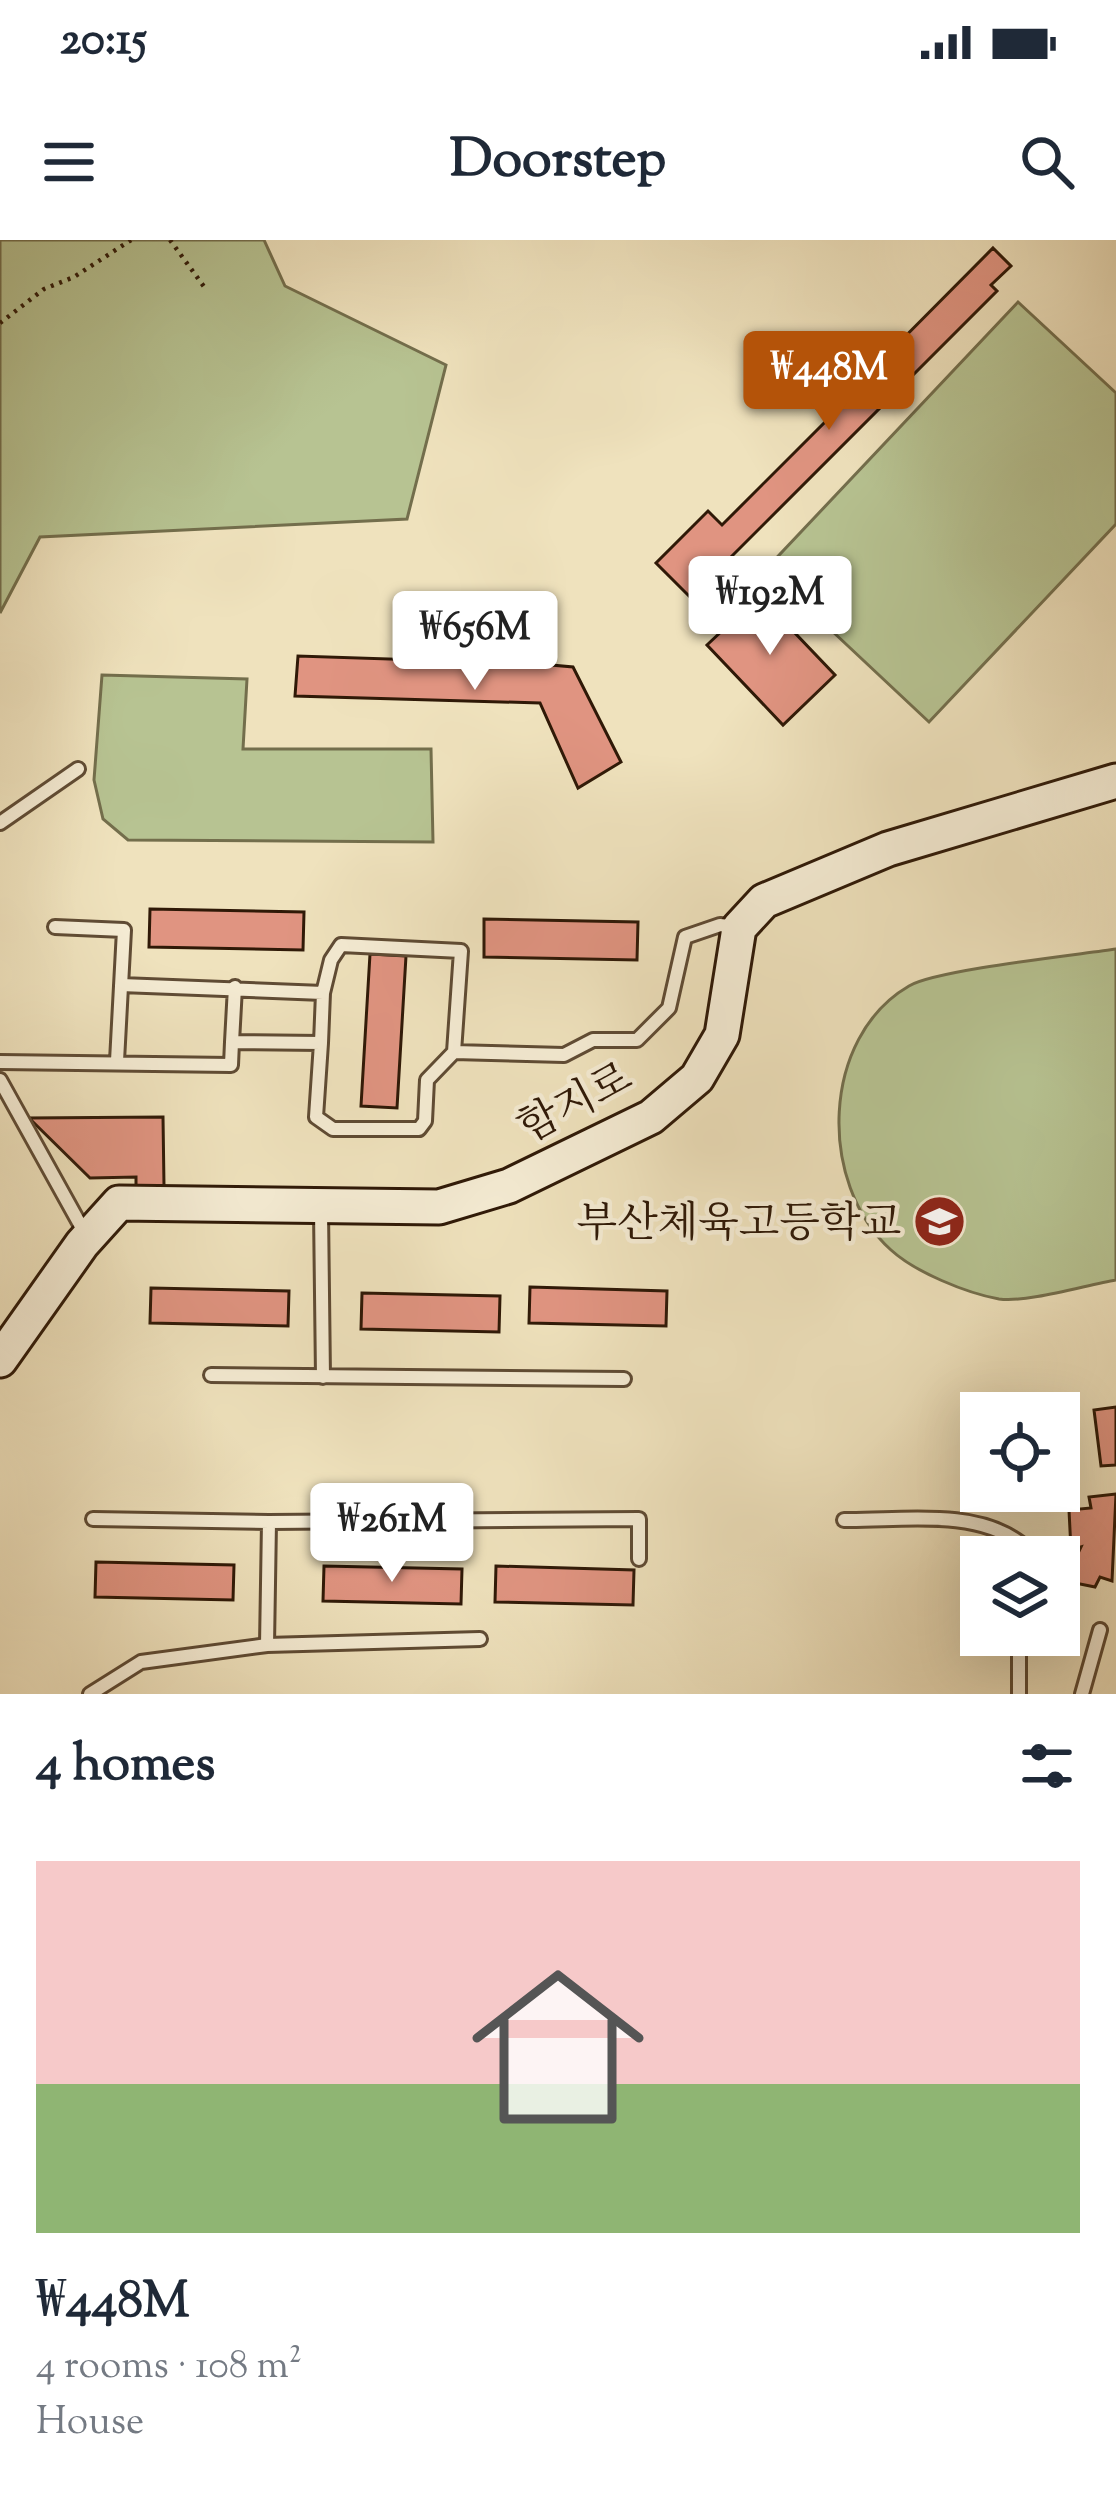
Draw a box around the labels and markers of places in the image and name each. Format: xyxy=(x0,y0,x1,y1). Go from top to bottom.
pin: ₩448M xyxy=(745,331,913,433)
pin: ₩192M xyxy=(686,556,854,658)
pin: ₩656M xyxy=(391,591,559,693)
school or university icon: 부산체육고등학교 xyxy=(912,1193,968,1249)
place label: 부산체육고등학교 xyxy=(576,1196,901,1256)
pin: ₩261M xyxy=(308,1483,476,1585)

